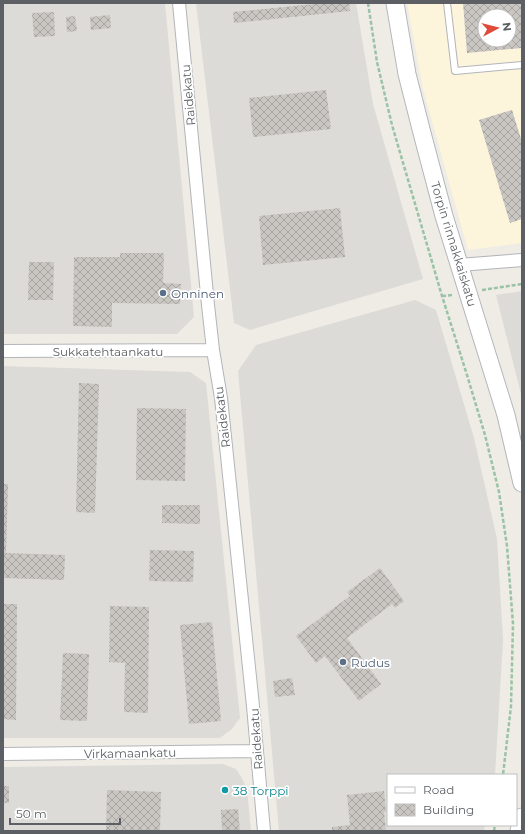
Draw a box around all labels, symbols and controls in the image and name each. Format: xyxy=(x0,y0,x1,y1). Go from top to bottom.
north arrow xyxy=(477,8,517,48)
text: N xyxy=(499,22,514,32)
street label: Raidekatu xyxy=(178,64,198,126)
street label: Torpin rinnakkaiskatu xyxy=(428,180,480,308)
place label: Onninen xyxy=(171,286,224,301)
marker: Onninen xyxy=(158,288,168,298)
street label: Sukkatehtaankatu xyxy=(53,344,163,359)
street label: Raidekatu xyxy=(211,386,233,448)
place label: Rudus xyxy=(351,655,390,670)
marker: Rudus xyxy=(338,657,348,667)
street label: Raidekatu xyxy=(246,708,266,770)
street label: Virkamaankatu xyxy=(84,745,176,761)
legend xyxy=(387,774,517,826)
text: Road xyxy=(423,782,454,797)
place label: 38 Torppi xyxy=(233,783,289,798)
marker: 38 Torppi xyxy=(220,785,230,795)
scale bar xyxy=(10,800,120,826)
text: Building xyxy=(423,802,474,817)
text: 50 m xyxy=(16,806,47,821)

